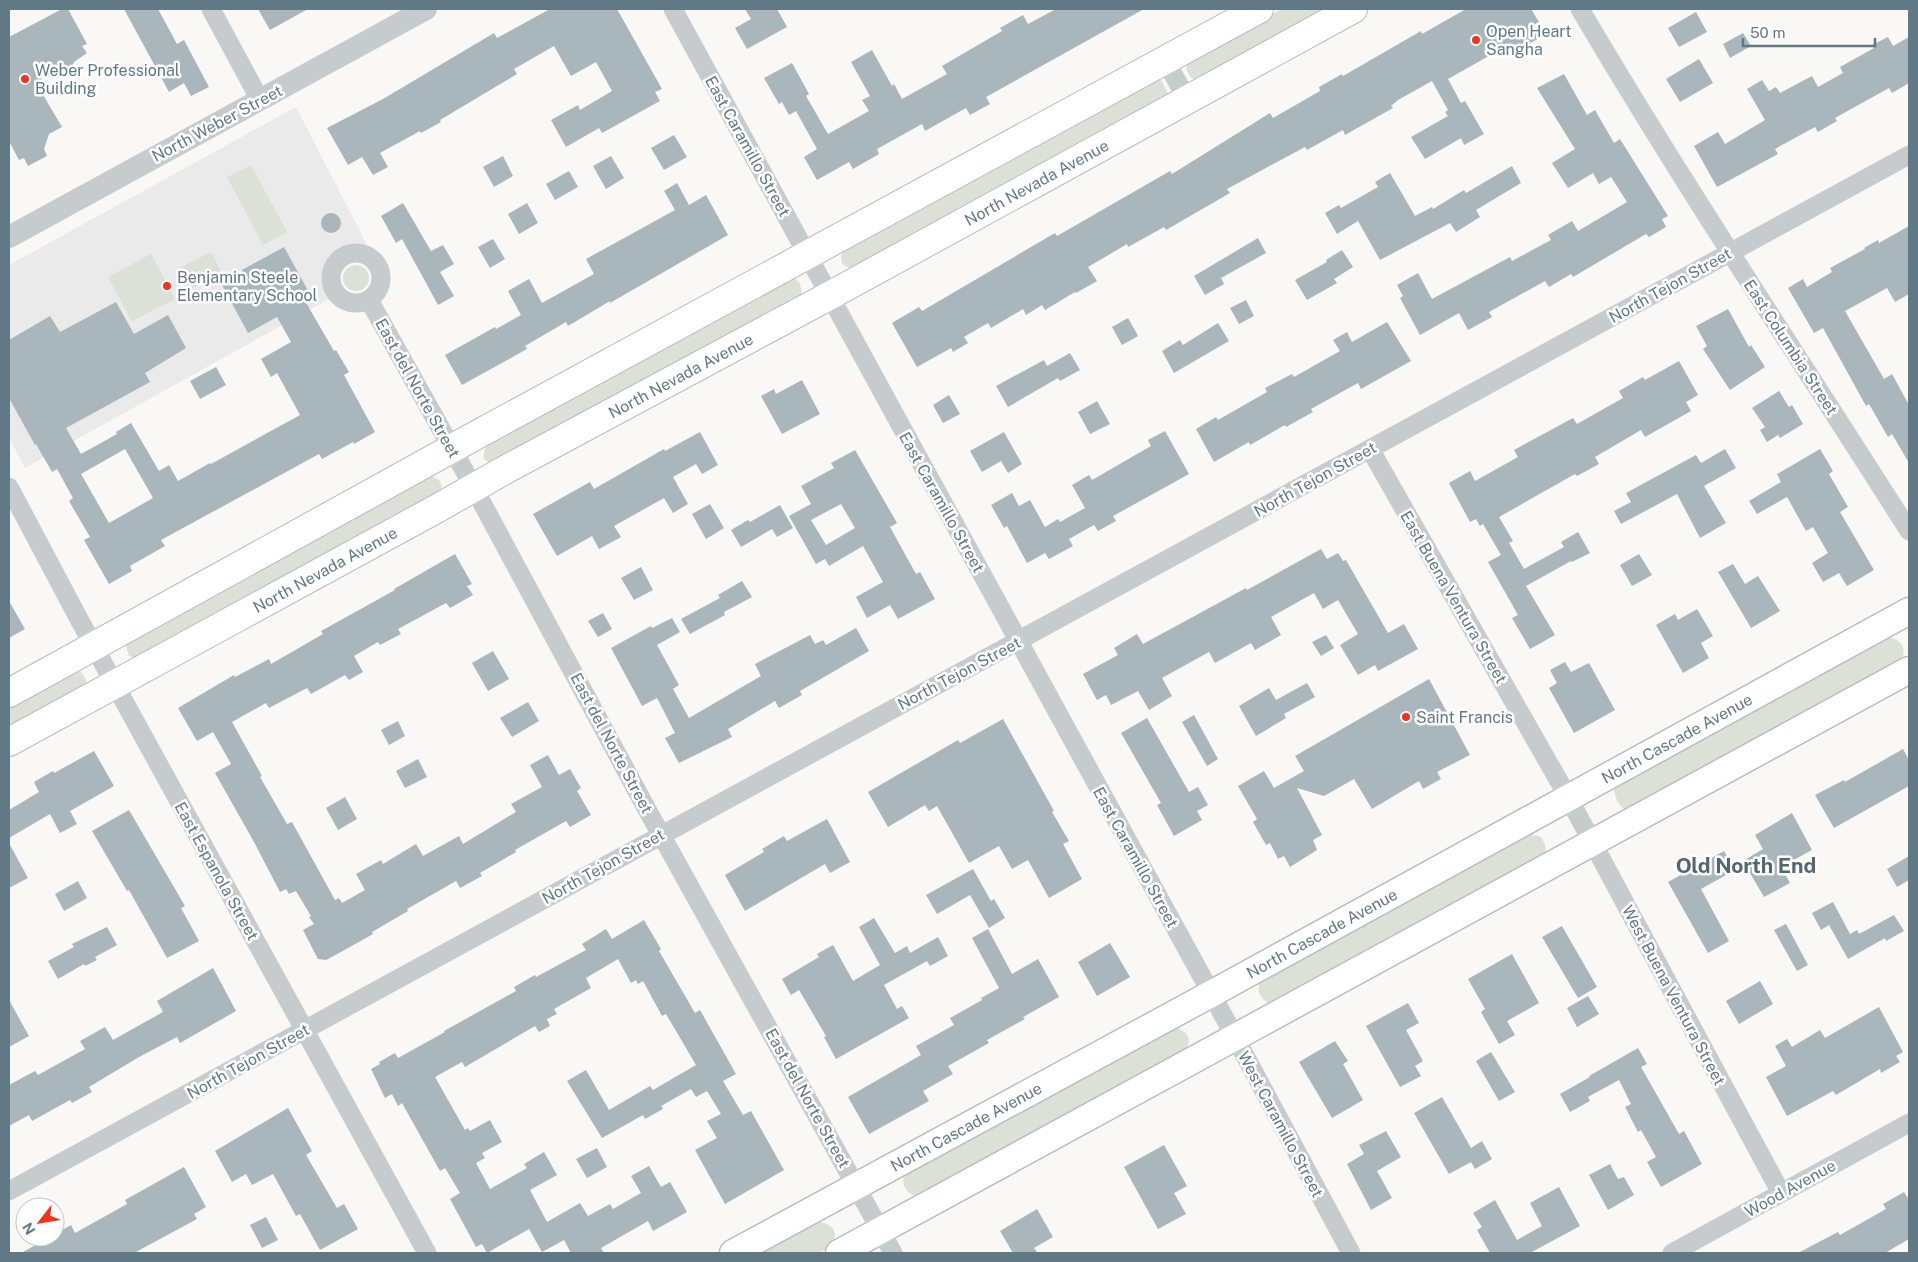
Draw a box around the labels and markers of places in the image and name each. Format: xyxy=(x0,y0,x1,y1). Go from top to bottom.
place label: Open Heart Sangha xyxy=(1486,22,1572,59)
marker: Open Heart Sangha xyxy=(1470,34,1482,46)
place label: Weber Professional Building xyxy=(35,61,180,98)
marker: Weber Professional Building xyxy=(19,73,31,85)
place label: Benjamin Steele Elementary School xyxy=(177,268,318,305)
marker: Benjamin Steele Elementary School xyxy=(161,280,173,292)
place label: Saint Francis xyxy=(1416,708,1513,727)
marker: Saint Francis xyxy=(1400,711,1412,723)

